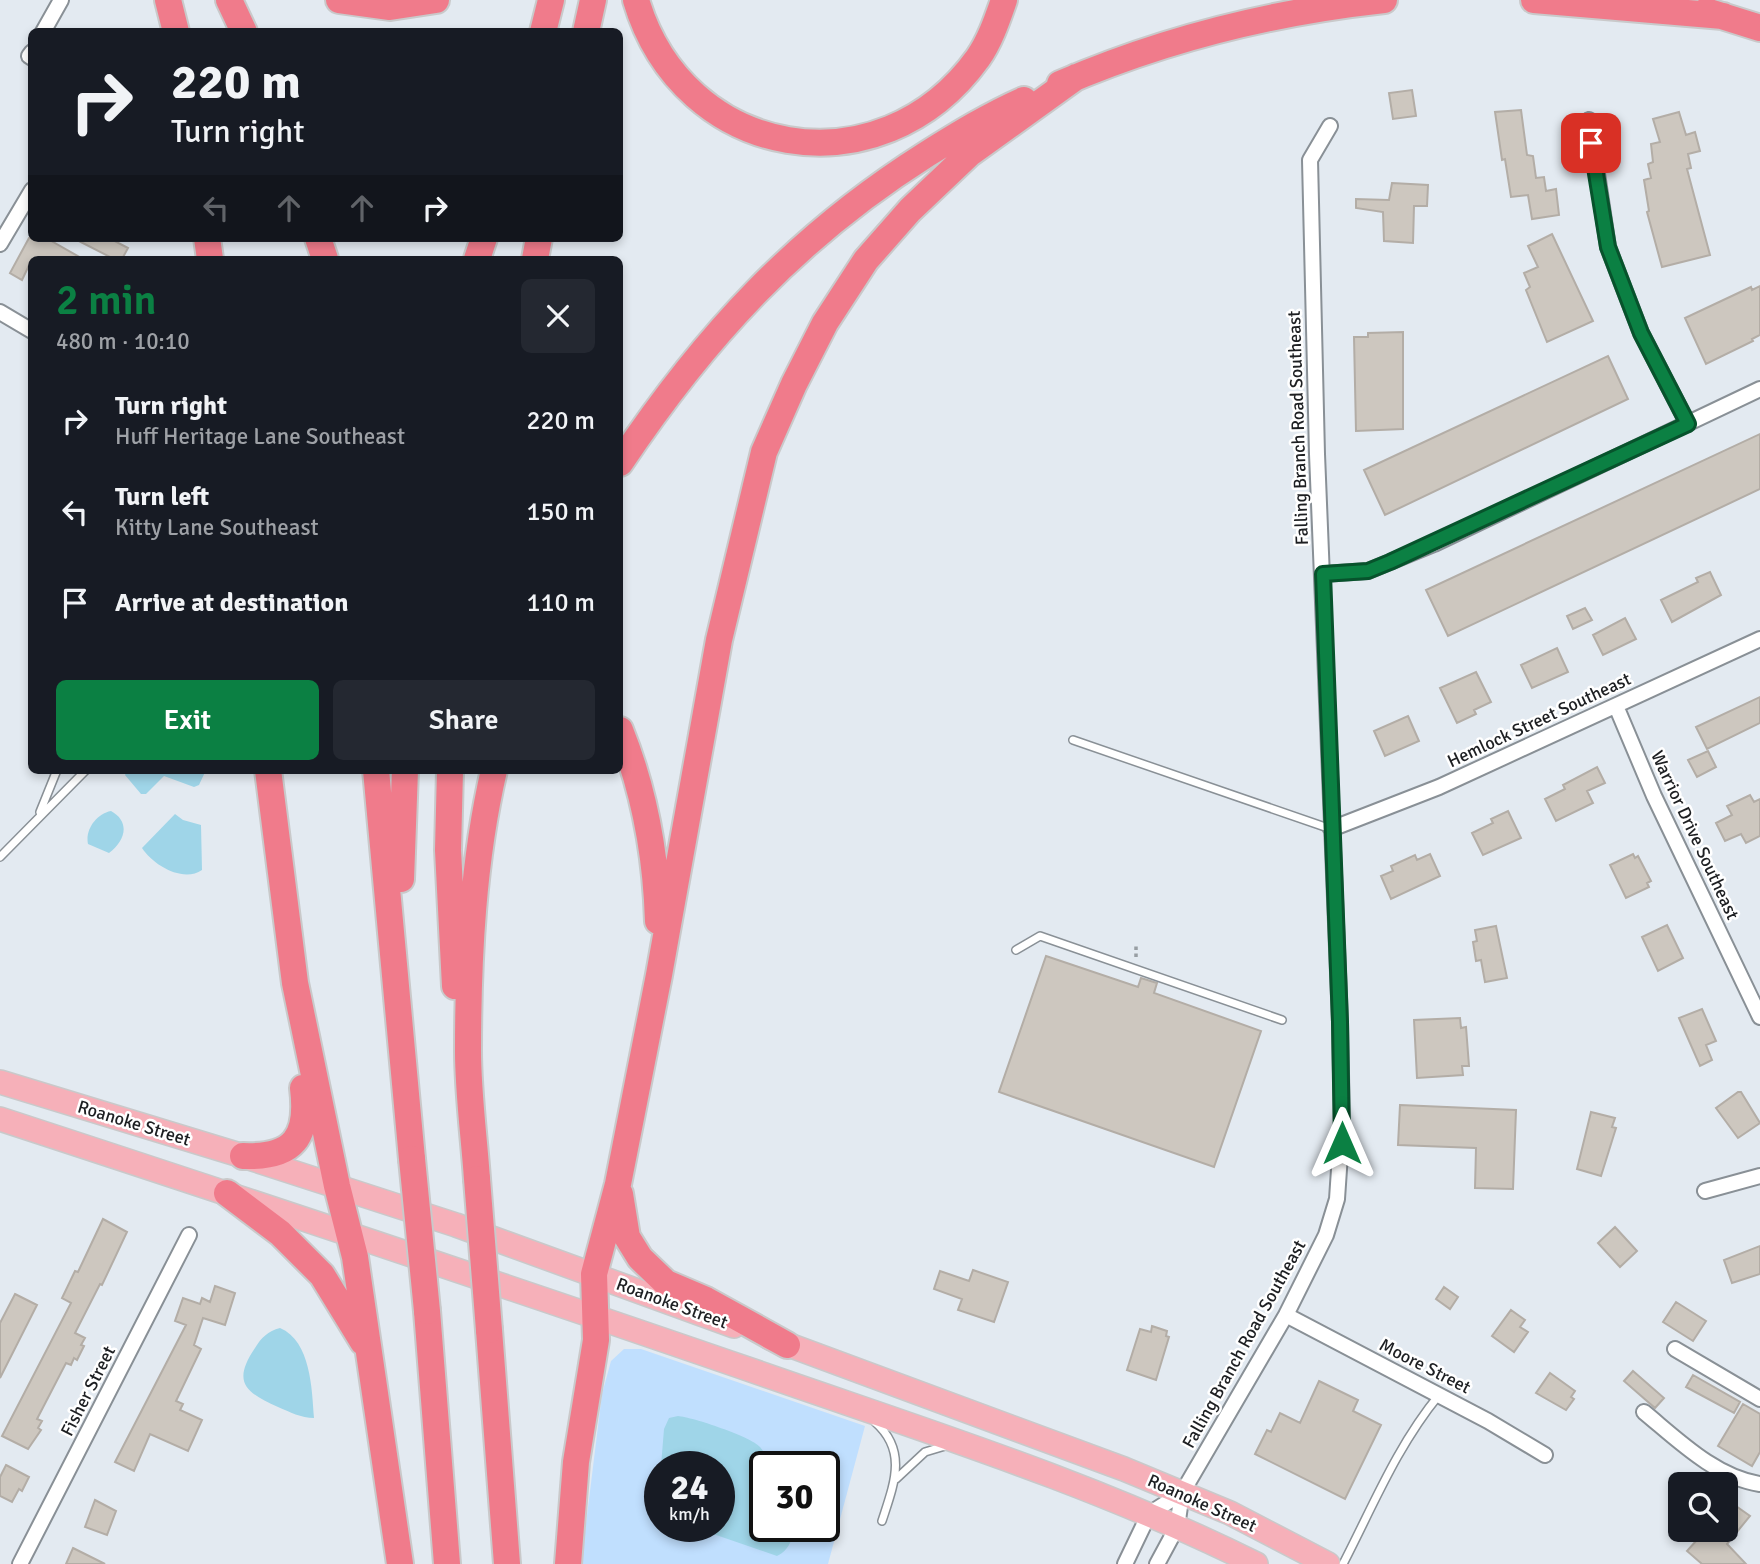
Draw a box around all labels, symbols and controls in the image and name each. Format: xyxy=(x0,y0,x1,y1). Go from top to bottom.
text: 220 m xyxy=(171,52,301,112)
icon: right xyxy=(56,56,147,147)
text: Turn right xyxy=(171,112,304,151)
pin xyxy=(1561,113,1621,173)
icon: arrive xyxy=(1572,124,1610,162)
icon: left xyxy=(197,189,235,227)
icon: ahead xyxy=(270,189,308,227)
icon: ahead xyxy=(343,189,381,227)
icon: right xyxy=(416,189,454,227)
text: 2 min xyxy=(56,275,157,326)
button: close xyxy=(521,279,595,353)
street label: Falling Branch Road Southeast xyxy=(1283,310,1313,546)
text: 480 m · 10:10 xyxy=(56,327,190,356)
text: Turn right xyxy=(115,390,227,422)
icon: right xyxy=(56,402,94,440)
text: 220 m xyxy=(526,405,595,437)
text: Huff Heritage Lane Southeast xyxy=(115,422,405,451)
text: Turn left xyxy=(115,481,209,513)
icon: left xyxy=(56,493,94,531)
text: 150 m xyxy=(526,496,595,528)
text: Kitty Lane Southeast xyxy=(115,513,319,542)
icon: arrive xyxy=(56,584,94,622)
text: Arrive at destination xyxy=(115,587,348,619)
text: 110 m xyxy=(526,587,595,619)
street label: Hemlock Street Southeast xyxy=(1444,668,1634,772)
button: Exit xyxy=(56,680,319,760)
button: Share xyxy=(333,680,595,760)
street label: Warrior Drive Southeast xyxy=(1646,747,1744,923)
street label: Roanoke Street xyxy=(75,1095,193,1151)
position arrow xyxy=(1305,1106,1379,1180)
street label: Falling Branch Road Southeast xyxy=(1177,1236,1311,1452)
street label: Roanoke Street xyxy=(613,1273,731,1333)
street label: Moore Street xyxy=(1376,1334,1474,1398)
street label: Fisher Street xyxy=(56,1342,120,1440)
speed limit sign: 30 xyxy=(749,1451,840,1542)
text: 24 xyxy=(671,1466,708,1509)
street label: Roanoke Street xyxy=(1144,1469,1260,1537)
map controls xyxy=(1668,1472,1738,1542)
button: search xyxy=(1668,1472,1738,1542)
text: km/h xyxy=(669,1503,710,1525)

